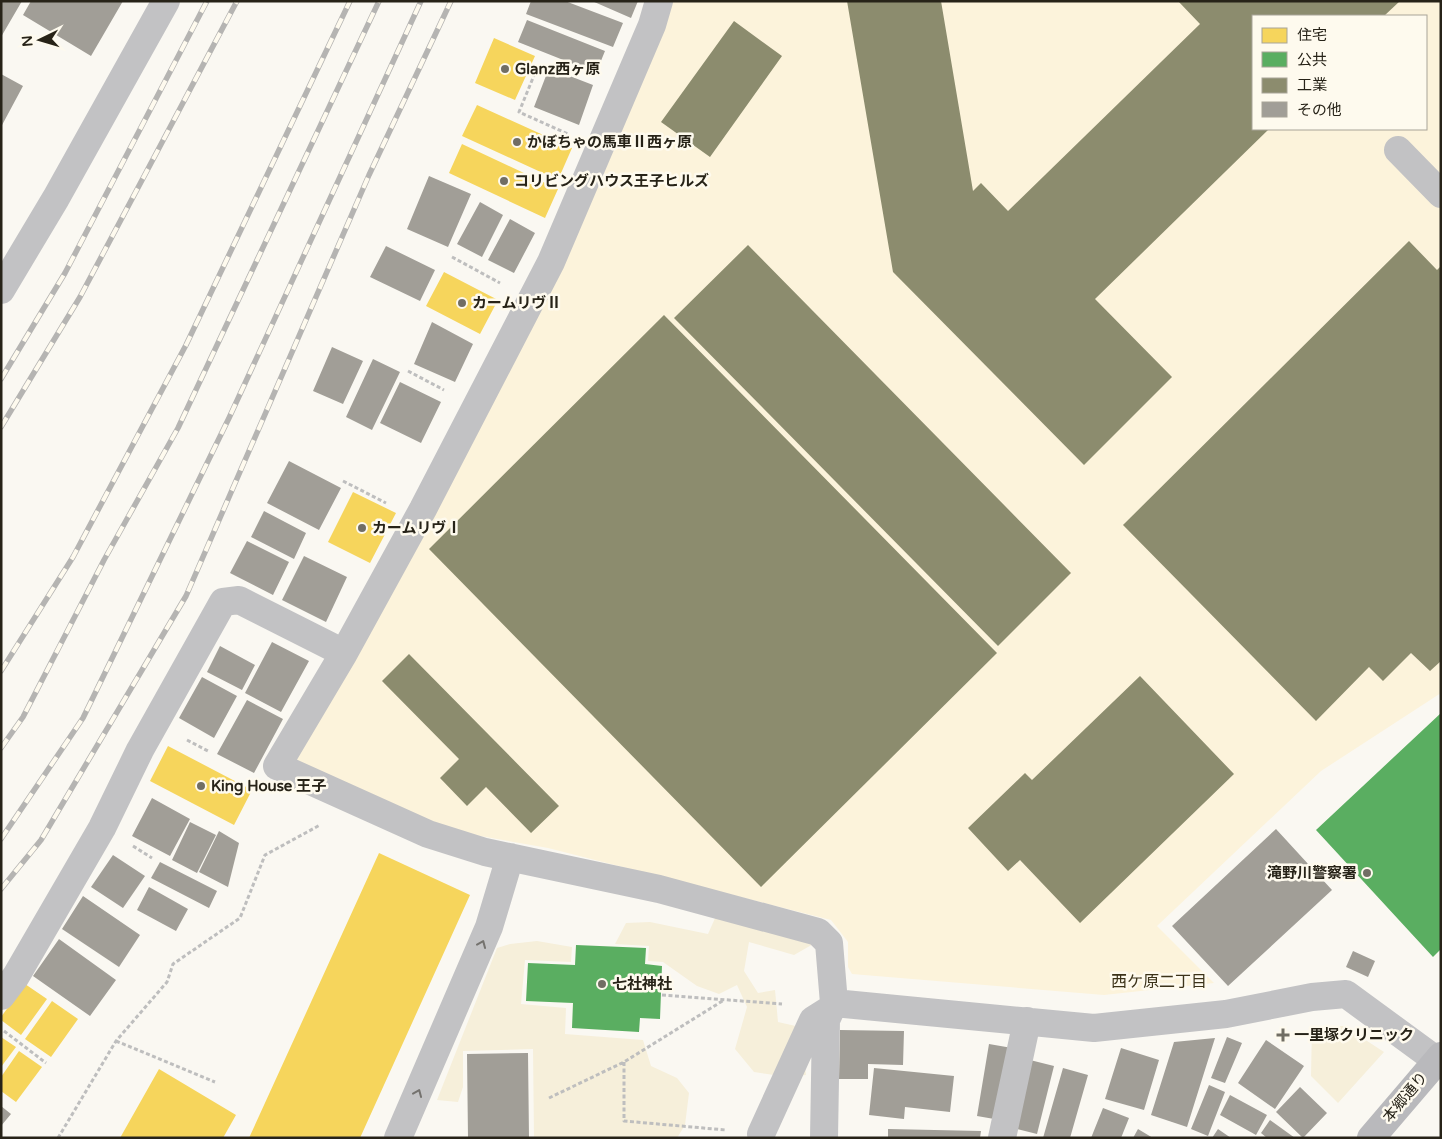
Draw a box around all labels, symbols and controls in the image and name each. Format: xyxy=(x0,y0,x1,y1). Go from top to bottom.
north arrow xyxy=(15,15,65,65)
legend xyxy=(1252,15,1427,130)
text: 住宅 xyxy=(1297,26,1327,44)
text: N xyxy=(19,35,37,47)
text: 公共 xyxy=(1297,51,1327,69)
place label: Glanz西ヶ原 xyxy=(515,60,600,78)
marker: Glanz西ヶ原 xyxy=(499,63,511,75)
text: 工業 xyxy=(1297,76,1327,94)
text: その他 xyxy=(1297,101,1342,119)
place label: かぼちゃの馬車Ⅱ西ヶ原 xyxy=(527,133,692,151)
marker: かぼちゃの馬車Ⅱ西ヶ原 xyxy=(511,136,523,148)
place label: コリビングハウス王子ヒルズ xyxy=(514,172,709,190)
marker: コリビングハウス王子ヒルズ xyxy=(498,175,510,187)
place label: カームリヴⅡ xyxy=(472,294,562,312)
marker: カームリヴⅡ xyxy=(456,297,468,309)
place label: カームリヴⅠ xyxy=(372,519,462,537)
marker: カームリヴⅠ xyxy=(356,522,368,534)
place label: King House 王子 xyxy=(211,777,326,796)
marker: King House 王子 xyxy=(195,780,207,792)
place label: 滝野川警察署 xyxy=(1267,864,1357,882)
marker: 滝野川警察署 xyxy=(1361,867,1373,879)
one-way arrow xyxy=(476,940,487,949)
district label: 西ケ原二丁目 xyxy=(1111,972,1207,992)
place label: 七社神社 xyxy=(612,975,672,993)
marker: 七社神社 xyxy=(596,978,608,990)
place label: 一里塚クリニック xyxy=(1294,1026,1414,1044)
marker: 一里塚クリニック xyxy=(1276,1028,1290,1042)
street label: 本郷通り xyxy=(1379,1068,1431,1126)
one-way arrow xyxy=(411,1089,422,1098)

